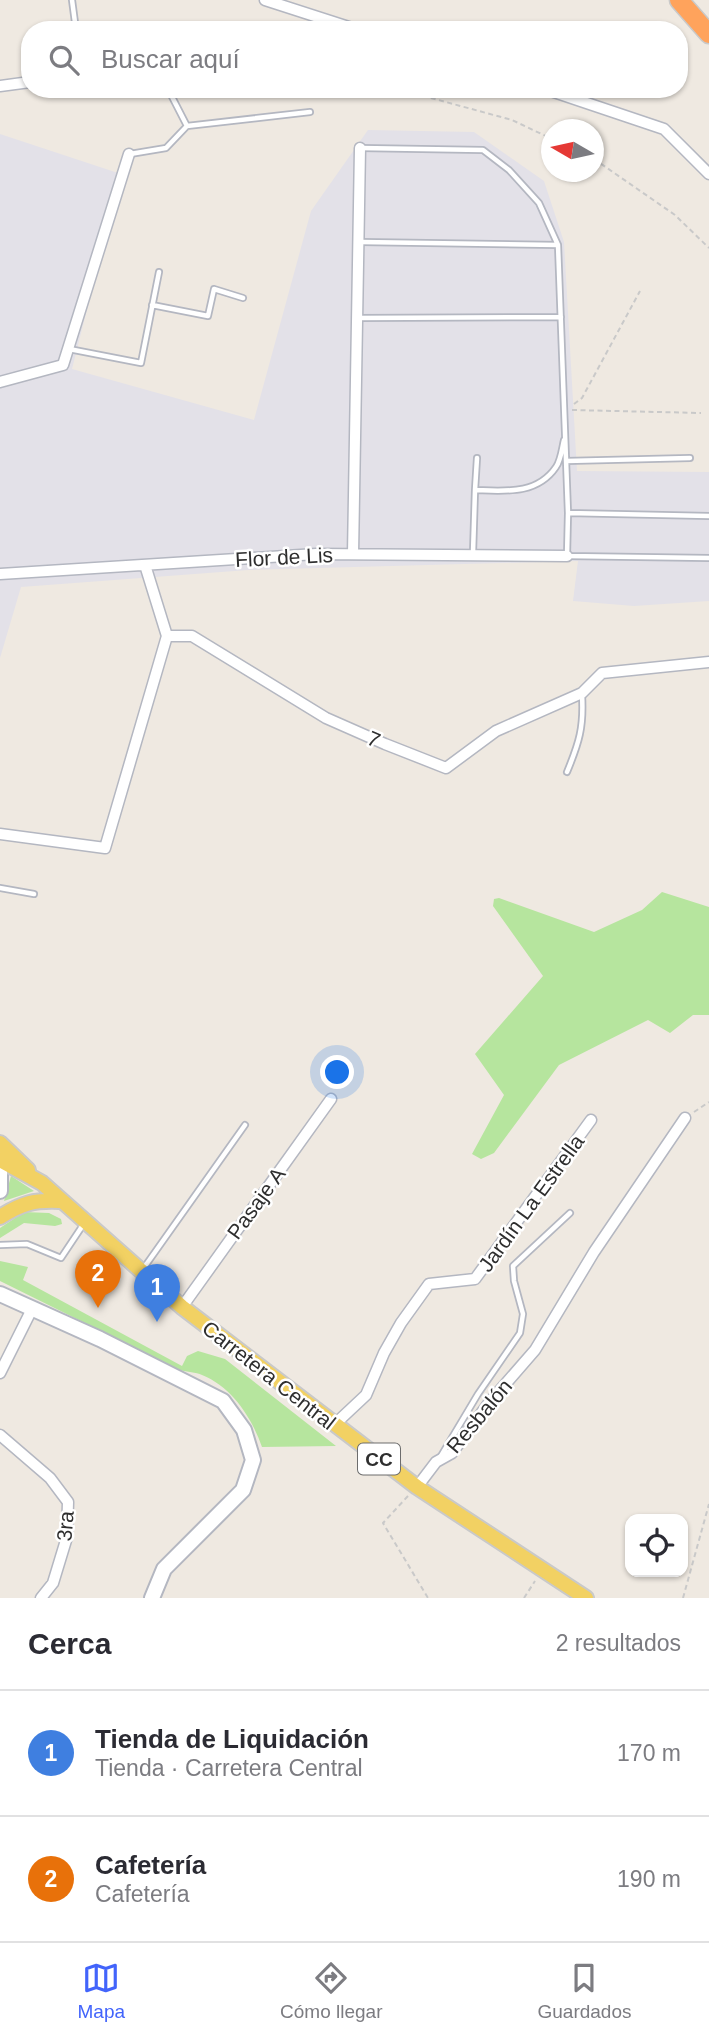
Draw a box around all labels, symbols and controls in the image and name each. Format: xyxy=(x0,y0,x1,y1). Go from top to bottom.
search box xyxy=(21,21,688,98)
icon: search xyxy=(45,41,83,79)
text: Buscar aquí xyxy=(101,44,240,74)
north arrow xyxy=(541,119,604,182)
street label: Flor de Lis xyxy=(234,543,334,571)
street label: 7 xyxy=(364,726,384,752)
your location xyxy=(320,1055,354,1089)
street label: Jardín La Estrella xyxy=(474,1130,589,1276)
street label: Pasaje A xyxy=(222,1163,290,1243)
pin: 2 xyxy=(75,1250,121,1308)
pin: 1 xyxy=(134,1264,180,1322)
street label: Carretera Central xyxy=(198,1316,340,1434)
street label: Resbalón xyxy=(442,1375,516,1457)
road number: CC xyxy=(358,1443,400,1474)
street label: 3ra xyxy=(52,1510,78,1542)
map controls xyxy=(625,1514,688,1577)
button: locate xyxy=(625,1514,688,1577)
text: Cerca xyxy=(28,1627,111,1660)
text: 2 resultados xyxy=(556,1630,681,1656)
text: Tienda de Liquidación xyxy=(95,1724,369,1754)
text: 1 xyxy=(45,1740,57,1766)
text: 170 m xyxy=(617,1740,681,1766)
text: Tienda · Carretera Central xyxy=(95,1755,363,1781)
text: Cafetería xyxy=(95,1850,206,1880)
text: 2 xyxy=(45,1866,57,1892)
text: 190 m xyxy=(617,1866,681,1892)
text: Cafetería xyxy=(95,1881,190,1907)
tab: Mapa xyxy=(78,1959,125,2023)
tab: Cómo llegar xyxy=(280,1959,382,2023)
tab: Guardados xyxy=(537,1959,631,2023)

